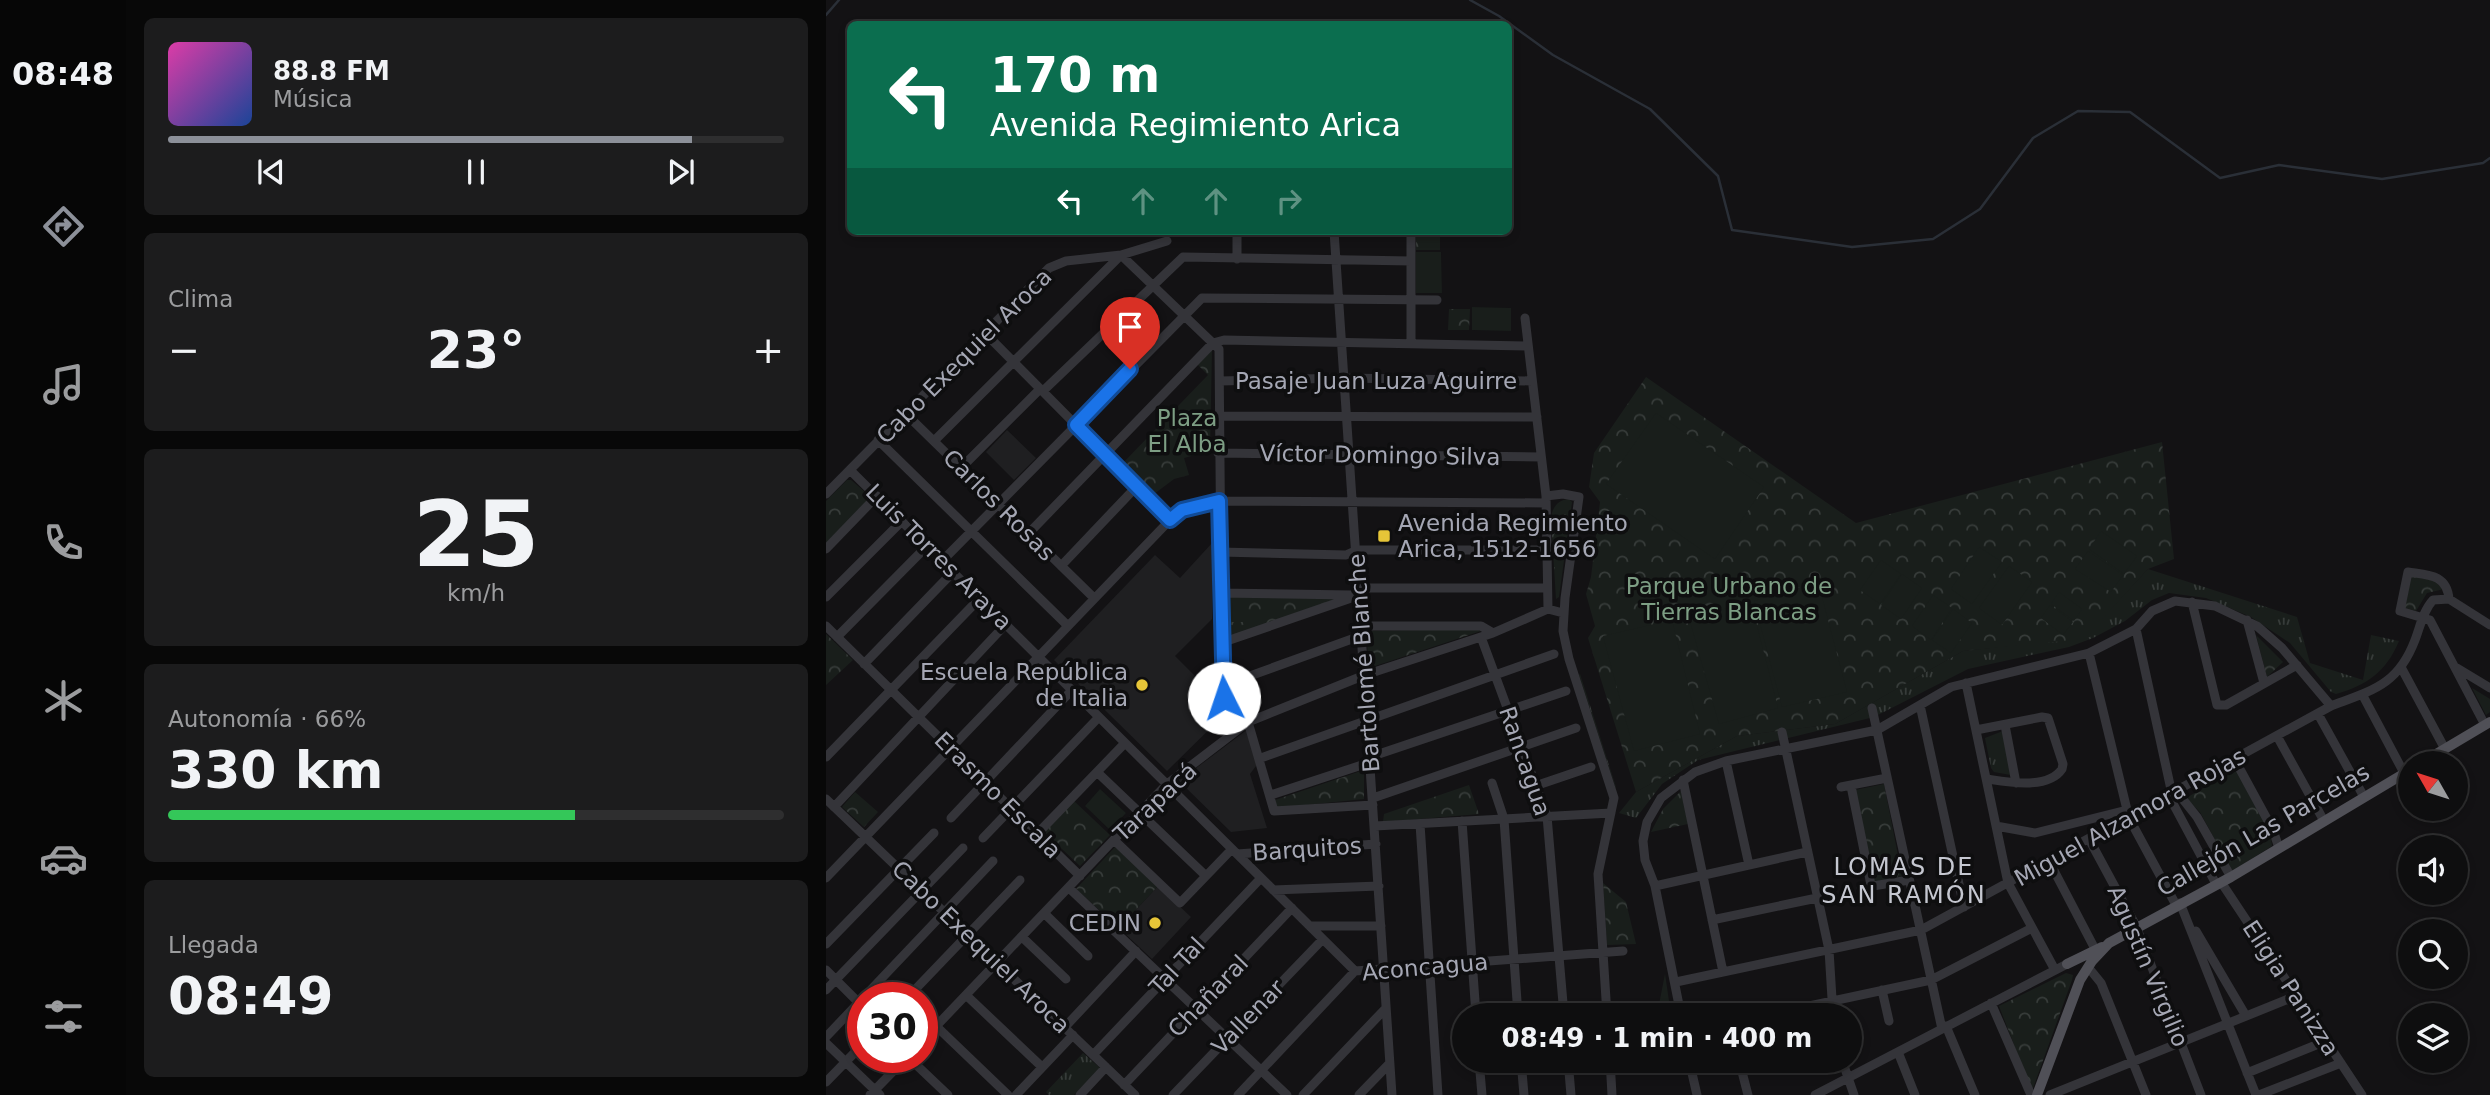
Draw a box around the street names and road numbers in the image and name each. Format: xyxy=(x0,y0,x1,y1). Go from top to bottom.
street label: Cabo Exequiel Aroca xyxy=(871,263,1057,449)
street label: Pasaje Juan Luza Aguirre xyxy=(1235,368,1517,394)
street label: Víctor Domingo Silva xyxy=(1259,440,1501,470)
street label: Carlos Rosas xyxy=(938,444,1060,566)
street label: Luis Torres Araya xyxy=(861,479,1017,635)
street label: Bartolomé Blanche xyxy=(1343,553,1385,773)
street label: Rancagua xyxy=(1494,703,1556,819)
street label: Erasmo Escala xyxy=(930,727,1066,863)
street label: Miguel Alzamora Rojas xyxy=(2010,743,2250,891)
street label: Tarapacá xyxy=(1108,757,1202,847)
street label: Callejón Las Parcelas xyxy=(2152,759,2374,901)
street label: Barquitos xyxy=(1251,832,1363,866)
street label: Cabo Exequiel Aroca xyxy=(887,855,1075,1039)
street label: Agustín Virgilio xyxy=(2102,881,2194,1051)
street label: Eligia Panizza xyxy=(2238,916,2344,1060)
street label: Tal Tal xyxy=(1143,932,1210,1001)
street label: Aconcagua xyxy=(1361,949,1489,985)
street label: Chañaral xyxy=(1163,950,1253,1042)
street label: Vallenar xyxy=(1206,974,1290,1060)

